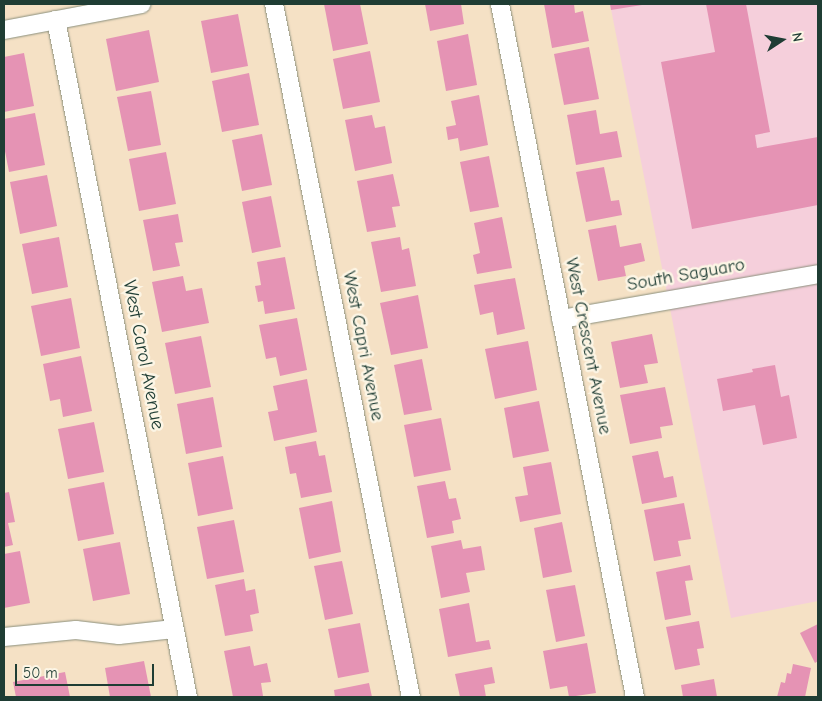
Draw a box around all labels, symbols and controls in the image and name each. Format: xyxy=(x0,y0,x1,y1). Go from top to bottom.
north arrow xyxy=(757,15,807,65)
text: N xyxy=(788,31,806,43)
street label: South Saguaro xyxy=(625,253,747,297)
street label: West Crescent Avenue xyxy=(560,256,616,436)
street label: West Capri Avenue xyxy=(337,269,389,423)
street label: West Carol Avenue xyxy=(117,278,169,432)
scale bar xyxy=(18,654,156,686)
text: 50 m xyxy=(23,664,58,682)

